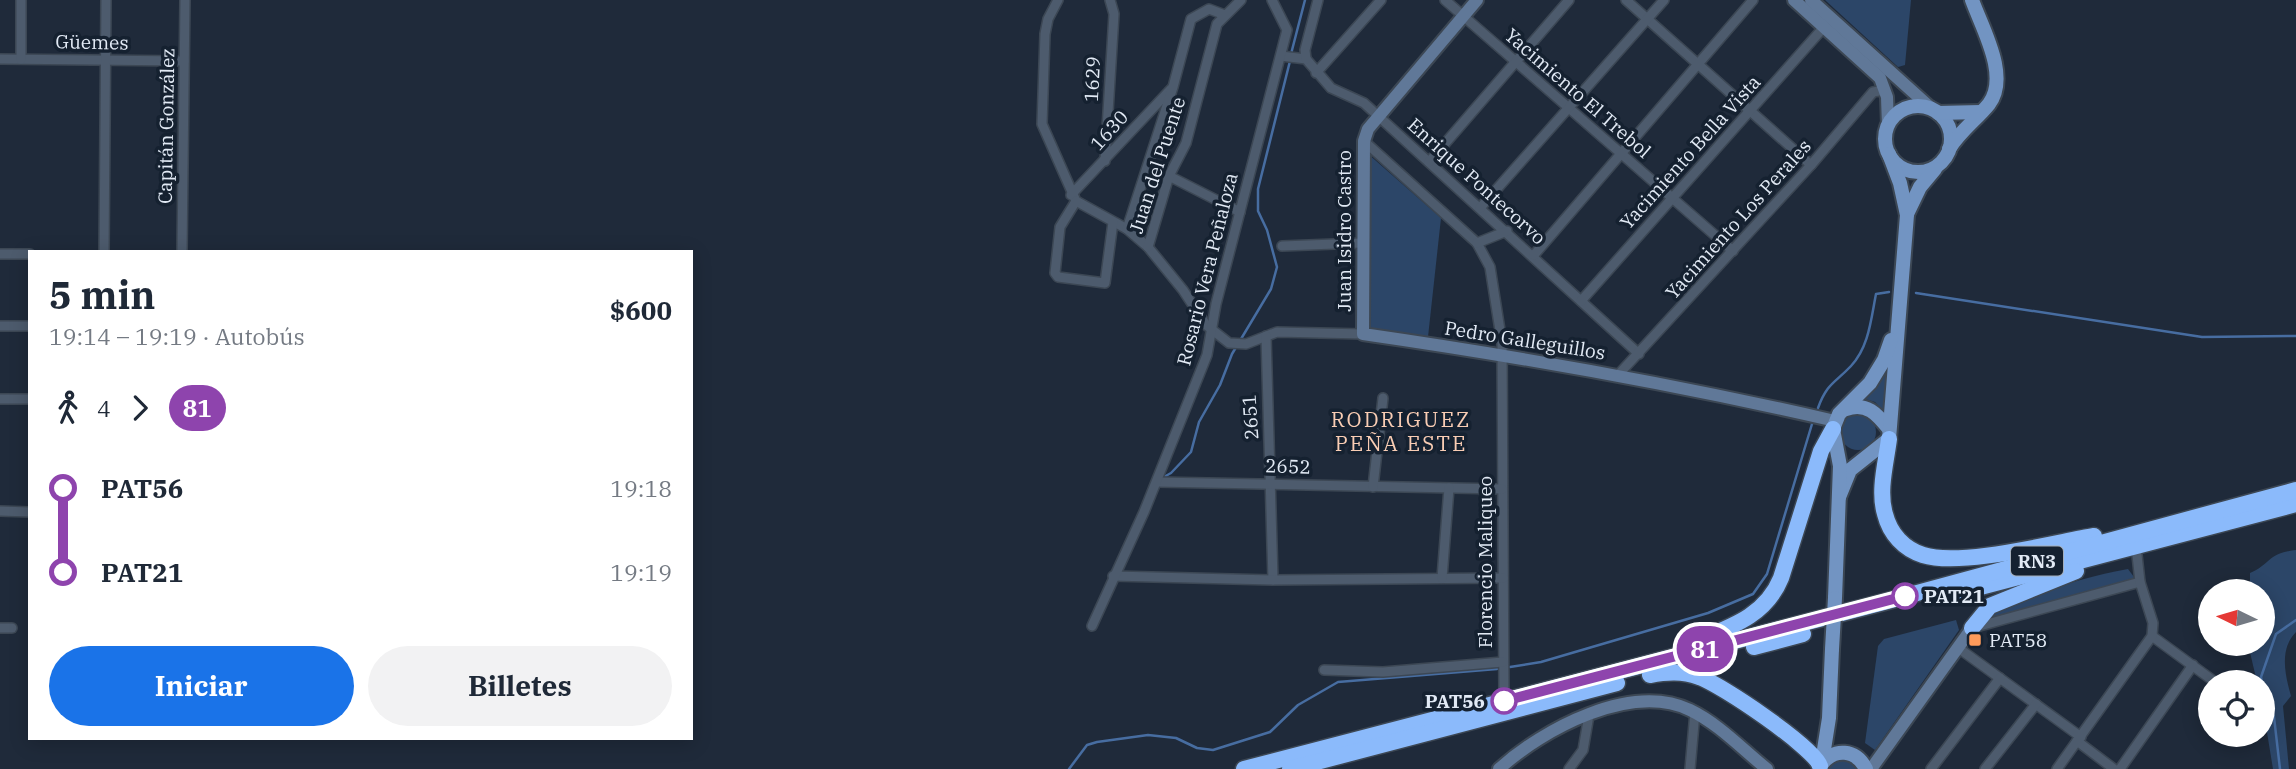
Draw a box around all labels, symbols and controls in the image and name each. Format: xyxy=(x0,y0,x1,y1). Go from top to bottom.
street label: Yacimiento El Trebol xyxy=(1500,23,1656,163)
street label: Güemes xyxy=(55,29,129,55)
street label: Capitán González xyxy=(153,48,179,204)
street label: 1629 xyxy=(1079,56,1105,102)
street label: Yacimiento Bella Vista xyxy=(1615,70,1765,234)
street label: Juan del Puente xyxy=(1124,94,1190,236)
street label: 1630 xyxy=(1085,105,1133,155)
street label: Enrique Pontecorvo xyxy=(1403,113,1551,249)
street label: Yacimiento Los Perales xyxy=(1660,134,1816,304)
street label: Juan Isidro Castro xyxy=(1332,150,1356,312)
street label: Rosario Vera Peñaloza xyxy=(1171,170,1243,368)
text: 5 min xyxy=(49,270,155,319)
text: $600 xyxy=(610,293,672,327)
street label: Pedro Galleguillos xyxy=(1443,315,1607,365)
text: 19:14 – 19:19 · Autobús xyxy=(49,321,305,351)
icon: walk xyxy=(49,389,87,427)
icon: forward xyxy=(121,389,159,427)
text: 81 xyxy=(183,392,212,424)
text: 4 xyxy=(97,393,111,423)
street label: 2651 xyxy=(1236,393,1264,441)
district label: RODRIGUEZ PEÑA ESTE xyxy=(1331,405,1471,457)
street label: 2652 xyxy=(1265,453,1311,479)
text: PAT56 xyxy=(101,471,183,505)
text: 19:18 xyxy=(610,473,672,503)
street label: Florencio Maliqueo xyxy=(1473,476,1497,648)
road number: RN3 xyxy=(2011,546,2063,576)
text: PAT21 xyxy=(101,555,183,589)
text: 19:19 xyxy=(610,557,672,587)
north arrow xyxy=(2198,579,2275,656)
map controls xyxy=(2198,579,2275,747)
marker: PAT21 xyxy=(1892,583,1918,609)
place label: PAT21 xyxy=(1924,584,1984,608)
line badge: 81 xyxy=(1674,626,1736,672)
place label: PAT58 xyxy=(1989,628,2047,652)
marker: PAT58 xyxy=(1967,632,1983,648)
text: 81 xyxy=(1691,633,1719,665)
button: Iniciar xyxy=(49,646,354,726)
button: Billetes xyxy=(368,646,672,726)
button: locate xyxy=(2198,670,2275,747)
marker: PAT56 xyxy=(1491,688,1517,714)
place label: PAT56 xyxy=(1425,689,1485,713)

